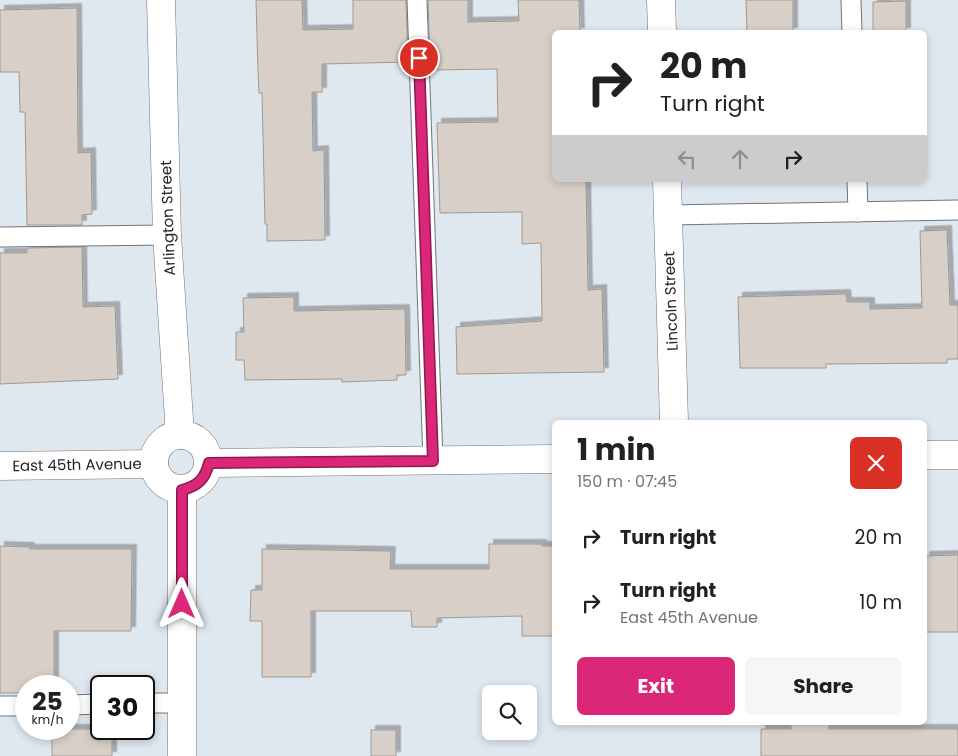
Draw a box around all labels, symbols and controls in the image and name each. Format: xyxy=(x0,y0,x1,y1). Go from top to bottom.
pin xyxy=(398,37,440,79)
text: 20 m xyxy=(660,41,747,90)
icon: arrive xyxy=(405,44,433,72)
icon: right xyxy=(577,50,642,115)
text: Turn right xyxy=(660,88,765,119)
icon: left xyxy=(673,145,701,173)
icon: ahead xyxy=(726,145,754,173)
icon: right xyxy=(779,145,807,173)
street label: Arlington Street xyxy=(155,160,180,276)
street label: Lincoln Street xyxy=(658,251,683,351)
text: 1 min xyxy=(577,428,655,471)
button: close xyxy=(850,437,902,489)
street label: East 45th Avenue xyxy=(12,453,142,476)
text: 150 m · 07:45 xyxy=(577,470,677,493)
icon: right xyxy=(577,524,605,552)
text: Turn right xyxy=(620,524,716,551)
text: 20 m xyxy=(854,524,902,551)
position arrow xyxy=(155,577,207,629)
text: Turn right xyxy=(620,577,716,604)
icon: right xyxy=(577,589,605,617)
text: 10 m xyxy=(859,589,902,616)
text: East 45th Avenue xyxy=(620,606,758,629)
button: Exit xyxy=(577,657,735,715)
button: Share xyxy=(745,657,902,715)
speed limit sign: 30 xyxy=(90,675,155,740)
text: 25 xyxy=(32,684,63,719)
map controls xyxy=(482,685,537,740)
button: search xyxy=(482,685,537,740)
text: km/h xyxy=(32,711,63,728)

